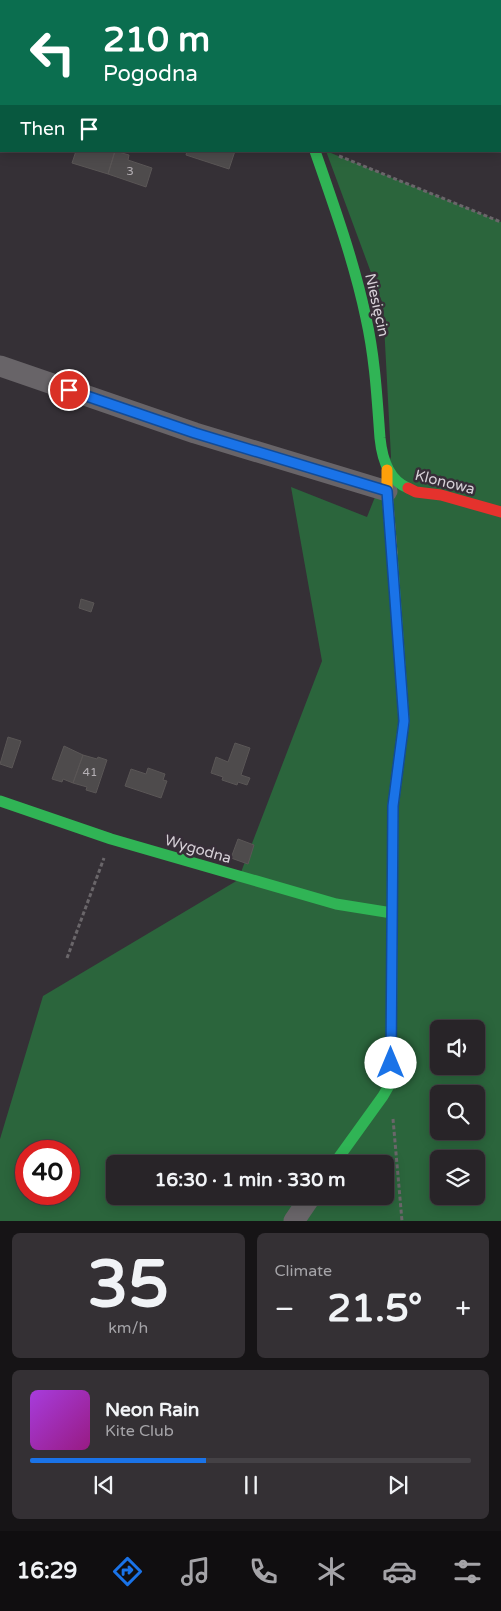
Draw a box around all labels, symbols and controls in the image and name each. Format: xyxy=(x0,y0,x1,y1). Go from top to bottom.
text: 210 m xyxy=(103,19,210,61)
icon: left xyxy=(20,20,85,85)
text: Pogodna xyxy=(103,61,198,87)
icon: arrive xyxy=(75,115,103,143)
text: Then xyxy=(20,118,65,140)
house number: 3 xyxy=(126,164,134,178)
street label: Niesięcin xyxy=(361,272,393,338)
pin xyxy=(48,369,90,411)
icon: arrive xyxy=(55,376,83,404)
street label: Klonowa xyxy=(413,466,477,498)
house number: 41 xyxy=(82,765,98,779)
street label: Wygodna xyxy=(163,831,233,867)
map controls xyxy=(430,1020,485,1205)
button: sound xyxy=(430,1020,485,1075)
position arrow xyxy=(364,1036,416,1088)
button: search xyxy=(430,1085,485,1140)
speed limit sign: 40 xyxy=(15,1140,80,1205)
button: layers xyxy=(430,1150,485,1205)
text: 16:30 · 1 min · 330 m xyxy=(154,1169,346,1191)
text: 35 xyxy=(87,1246,169,1325)
text: Climate xyxy=(275,1261,332,1281)
text: 21.5° xyxy=(327,1286,422,1332)
text: − xyxy=(275,1292,294,1326)
text: + xyxy=(455,1292,471,1326)
text: km/h xyxy=(108,1318,148,1338)
text: Neon Rain xyxy=(105,1399,199,1421)
text: Kite Club xyxy=(105,1421,174,1441)
icon: previous xyxy=(90,1471,118,1499)
icon: pause xyxy=(237,1471,265,1499)
icon: next xyxy=(384,1471,412,1499)
icon: directions xyxy=(110,1554,145,1589)
icon: music xyxy=(178,1554,213,1589)
icon: phone xyxy=(246,1554,281,1589)
icon: climate xyxy=(314,1554,349,1589)
icon: car xyxy=(382,1554,417,1589)
icon: filters xyxy=(450,1554,485,1589)
text: 16:29 xyxy=(16,1558,77,1584)

